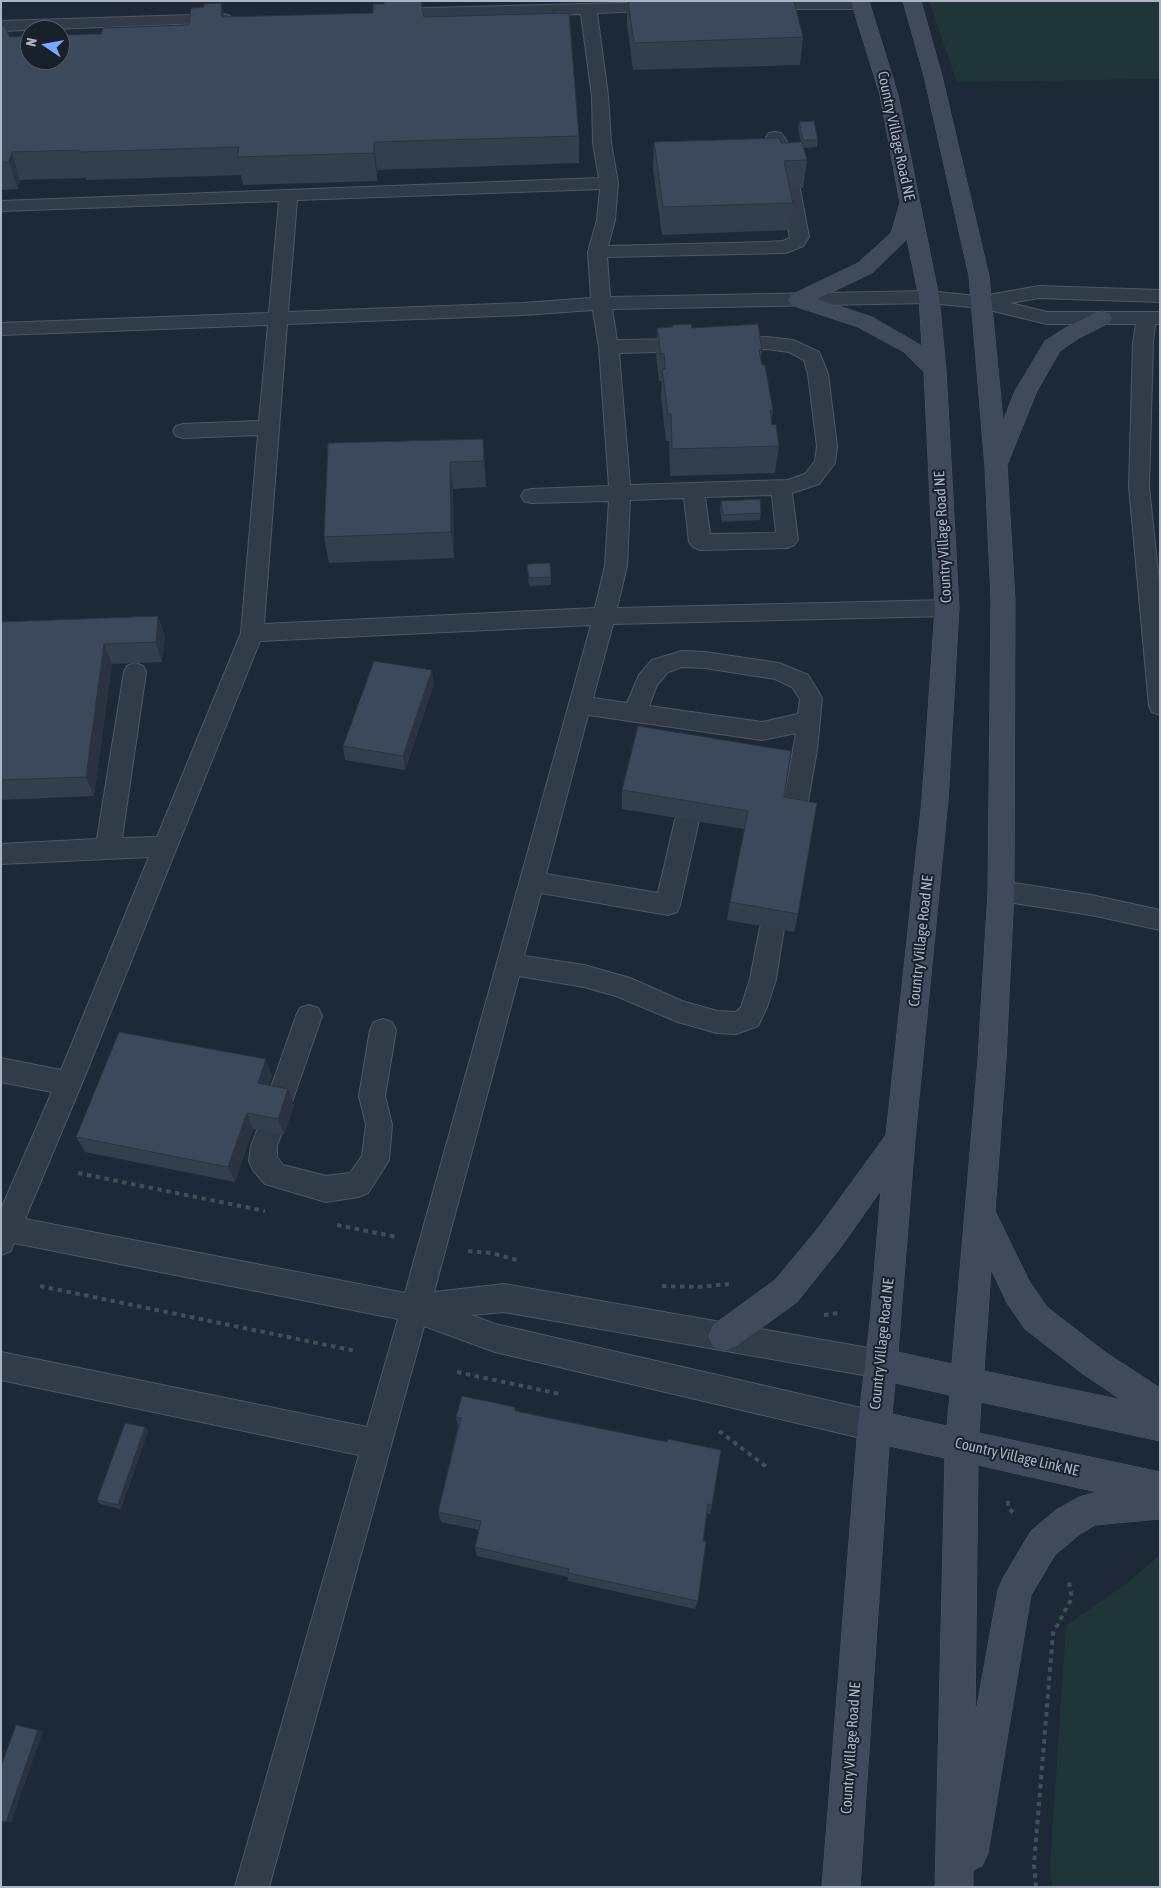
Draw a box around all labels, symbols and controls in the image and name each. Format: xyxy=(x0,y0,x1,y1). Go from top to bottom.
north arrow xyxy=(20,20,70,70)
text: N xyxy=(23,36,40,48)
street label: Country Village Road NE xyxy=(873,70,919,202)
street label: Country Village Road NE xyxy=(931,471,955,603)
street label: Country Village Road NE xyxy=(905,874,937,1008)
street label: Country Village Road NE xyxy=(866,1277,898,1411)
street label: Country Village Link NE xyxy=(953,1434,1081,1480)
street label: Country Village Road NE xyxy=(837,1682,865,1814)

